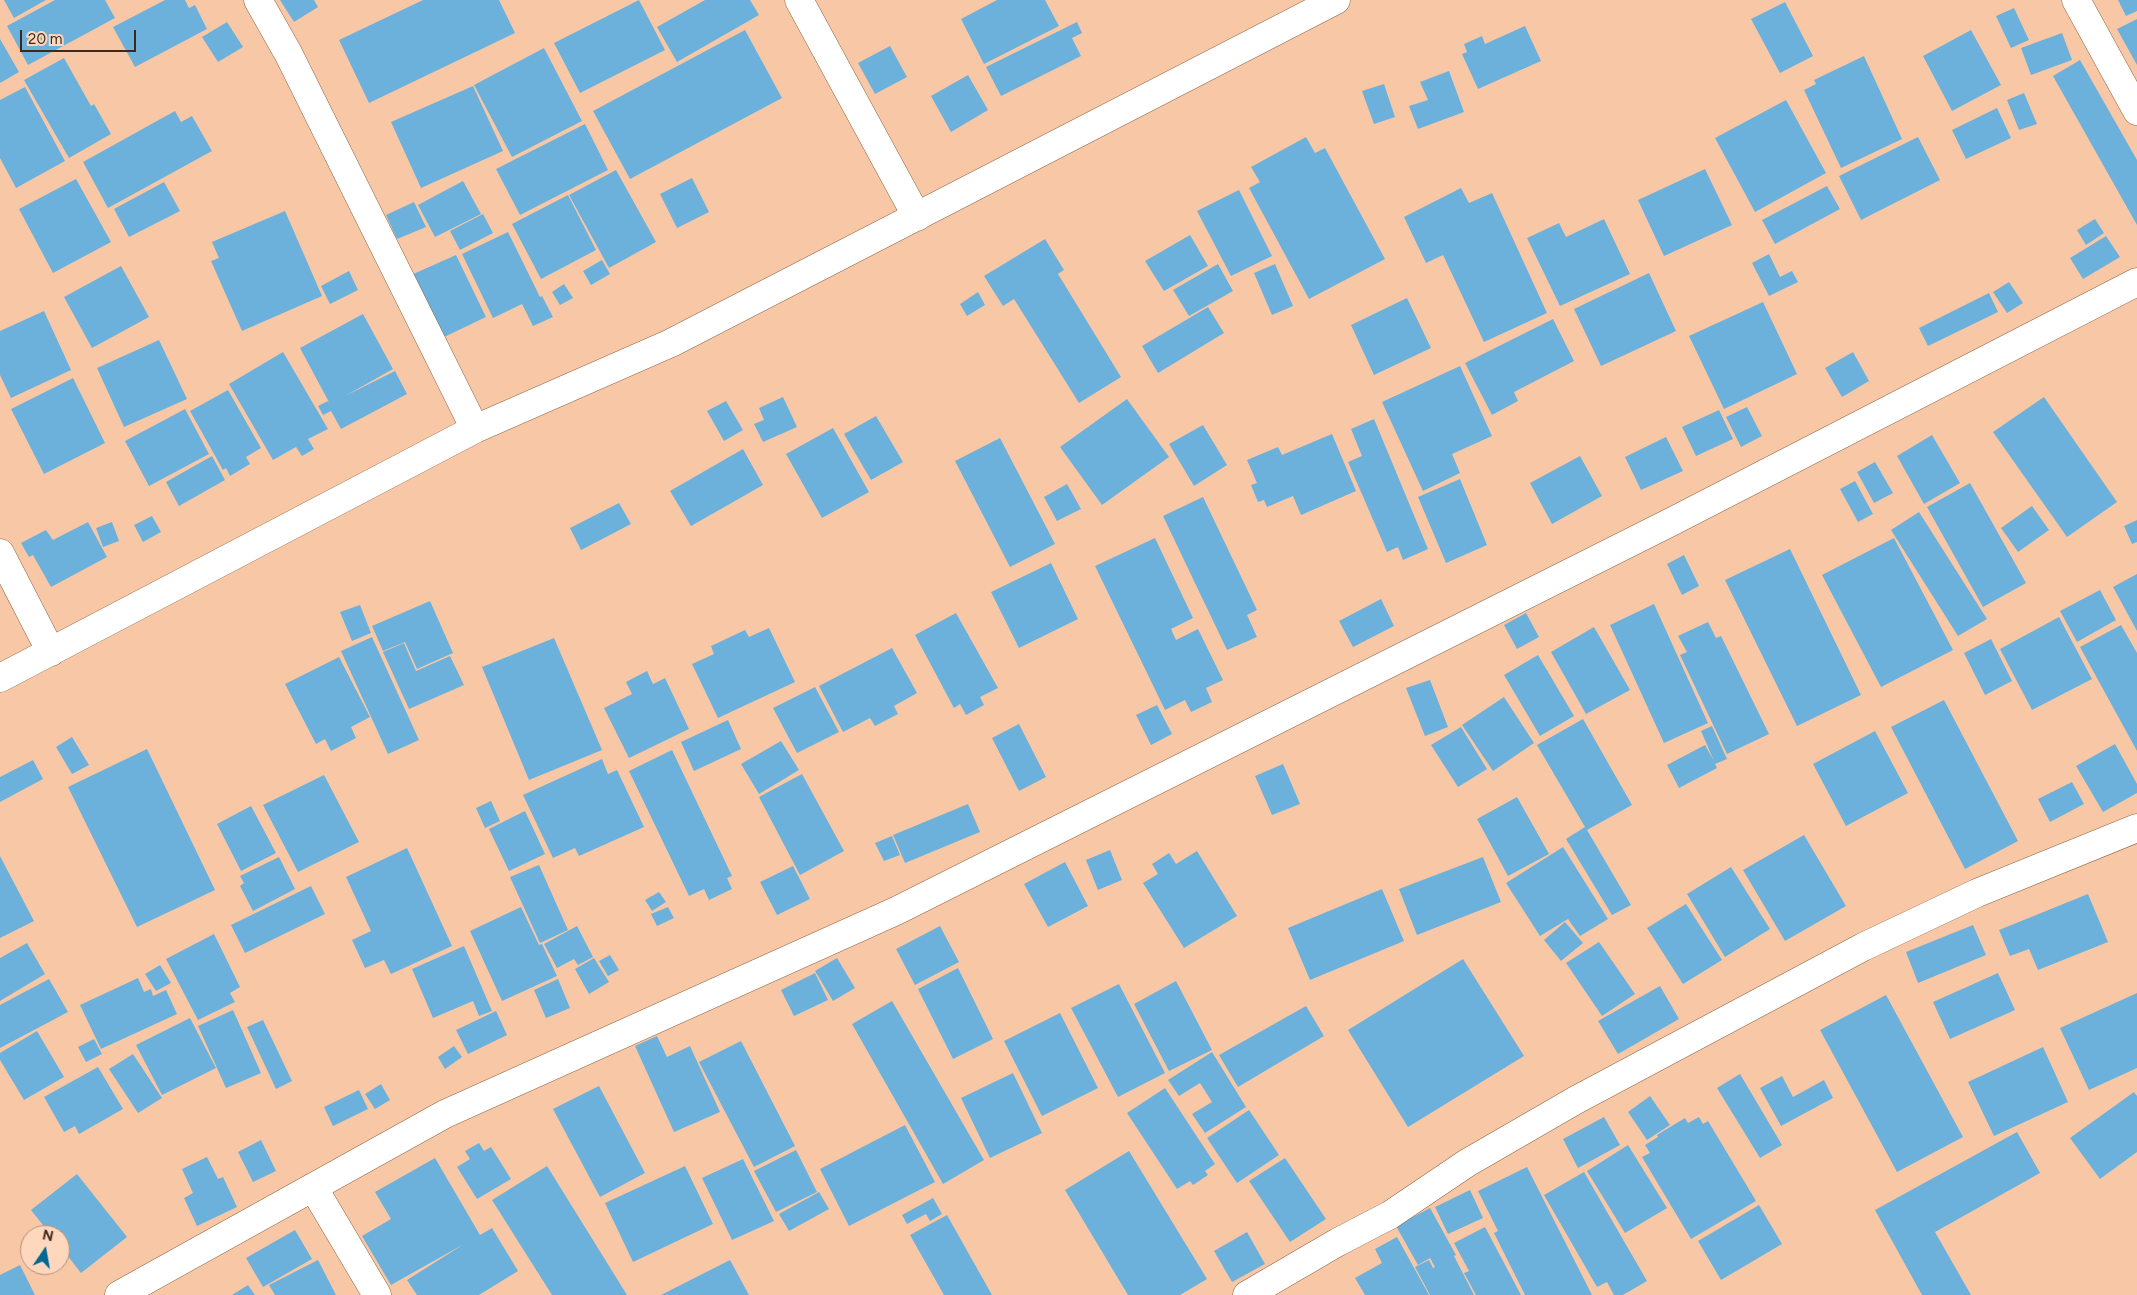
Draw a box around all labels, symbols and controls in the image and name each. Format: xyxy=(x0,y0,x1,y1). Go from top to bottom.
scale bar xyxy=(22,20,139,52)
text: 20 m xyxy=(28,30,62,48)
north arrow xyxy=(20,1225,70,1275)
text: N xyxy=(41,1226,55,1245)

